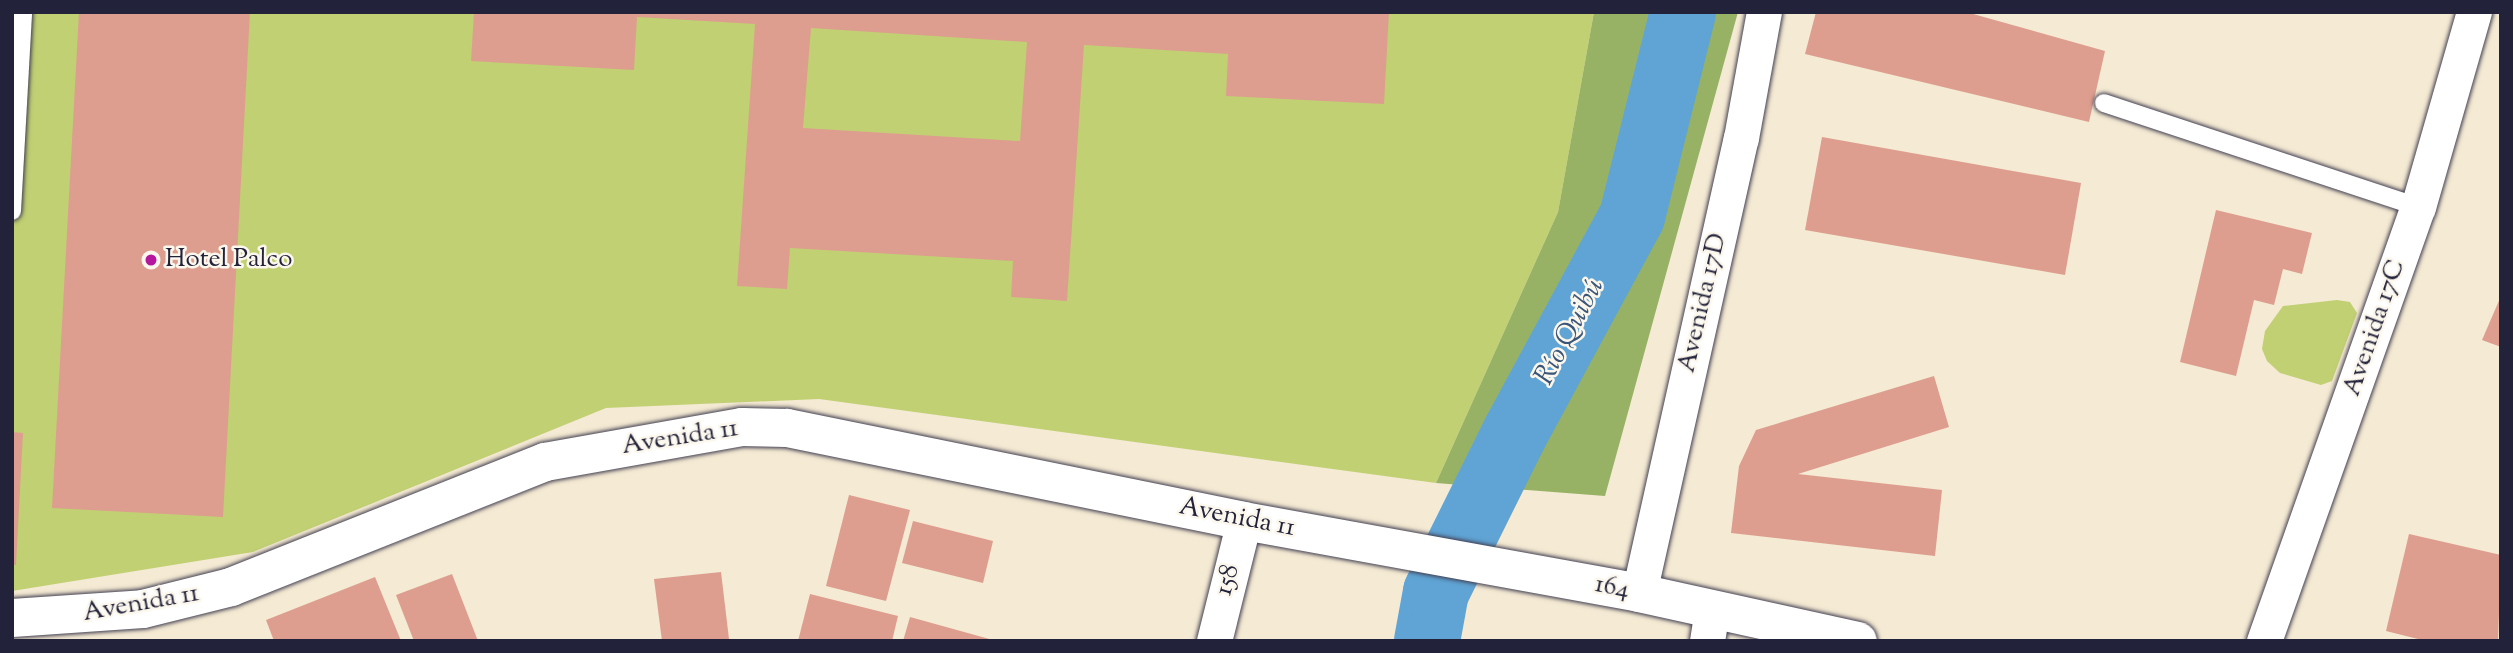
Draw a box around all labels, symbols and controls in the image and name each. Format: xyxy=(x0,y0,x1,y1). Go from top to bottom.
street label: Avenida 17D xyxy=(1672,230,1734,376)
place label: Hotel Palco xyxy=(165,244,293,276)
marker: Hotel Palco xyxy=(143,252,159,268)
street label: Avenida 17C xyxy=(2337,256,2413,400)
water label: Río Quibú xyxy=(1528,273,1612,391)
street label: Avenida 11 xyxy=(620,413,740,463)
street label: Avenida 11 xyxy=(1177,492,1297,544)
street label: 158 xyxy=(1209,561,1247,599)
street label: 164 xyxy=(1592,569,1632,607)
street label: Avenida 11 xyxy=(81,578,201,630)

